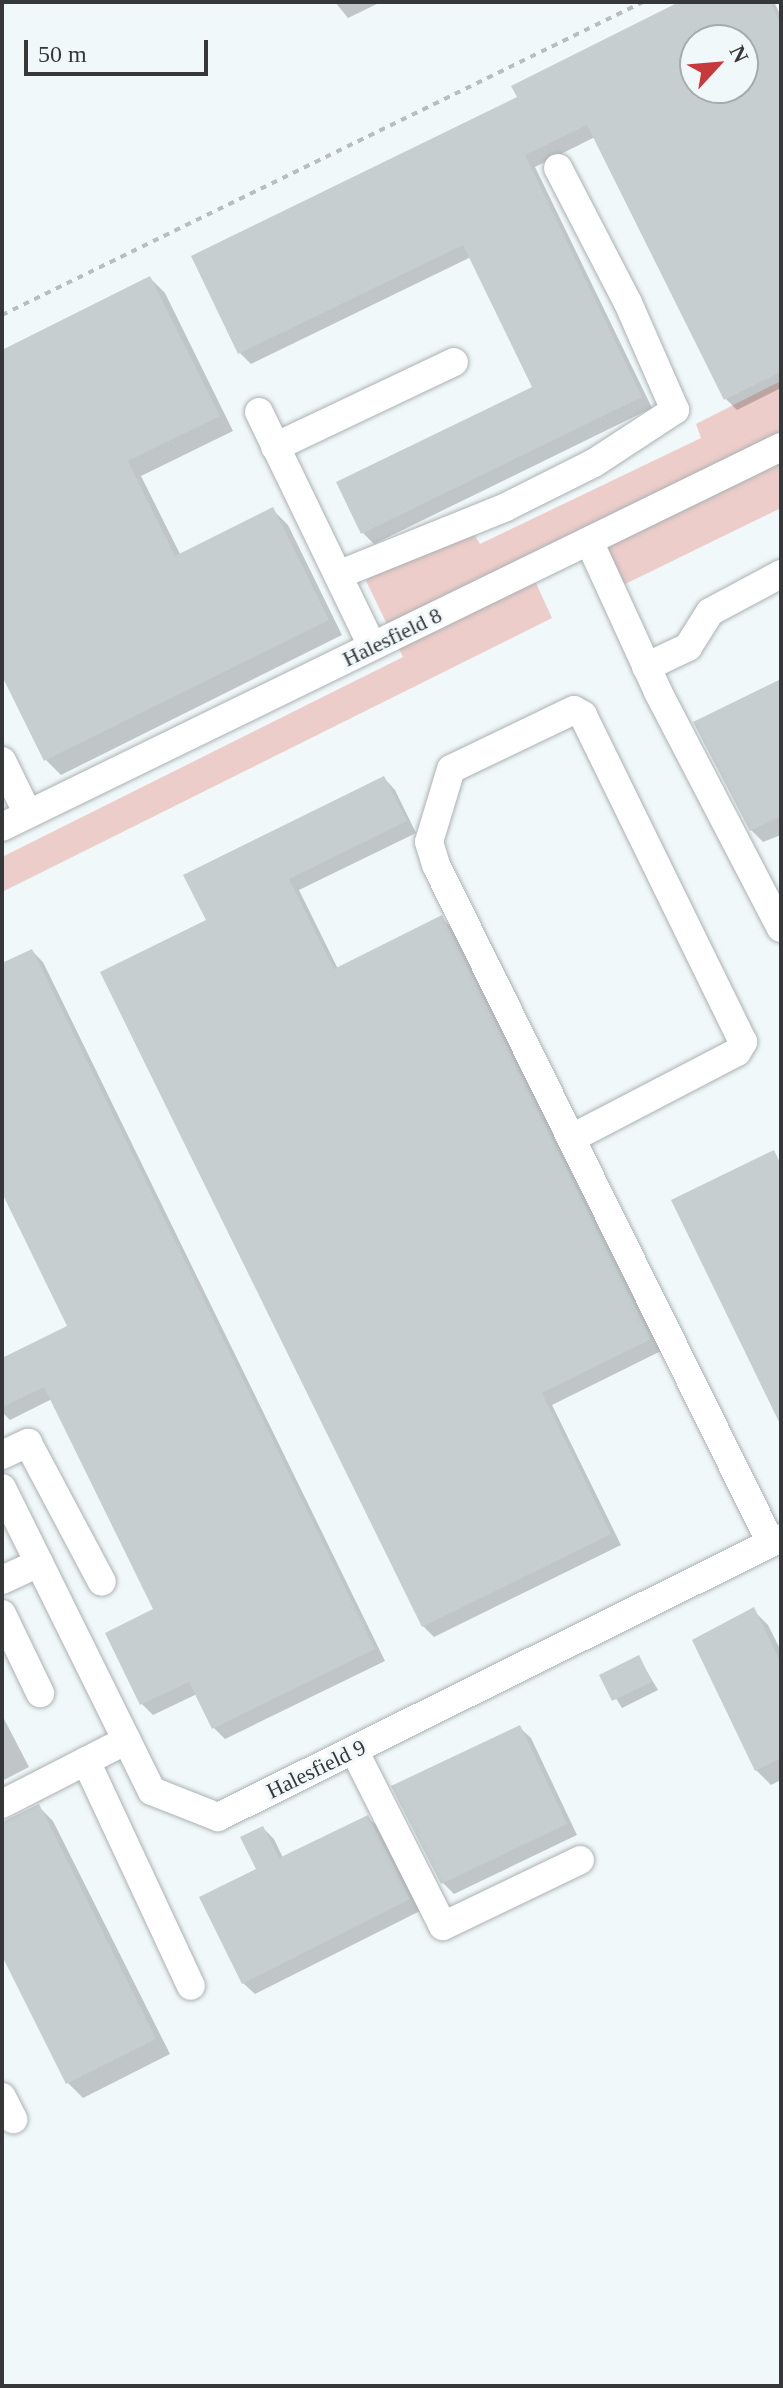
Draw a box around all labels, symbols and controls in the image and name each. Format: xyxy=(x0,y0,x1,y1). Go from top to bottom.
scale bar xyxy=(28,24,212,74)
north arrow xyxy=(679,24,759,104)
text: 50 m xyxy=(38,41,87,67)
text: N xyxy=(725,42,754,67)
street label: Halesfield 8 xyxy=(338,602,446,672)
street label: Halesfield 9 xyxy=(262,1734,370,1804)

